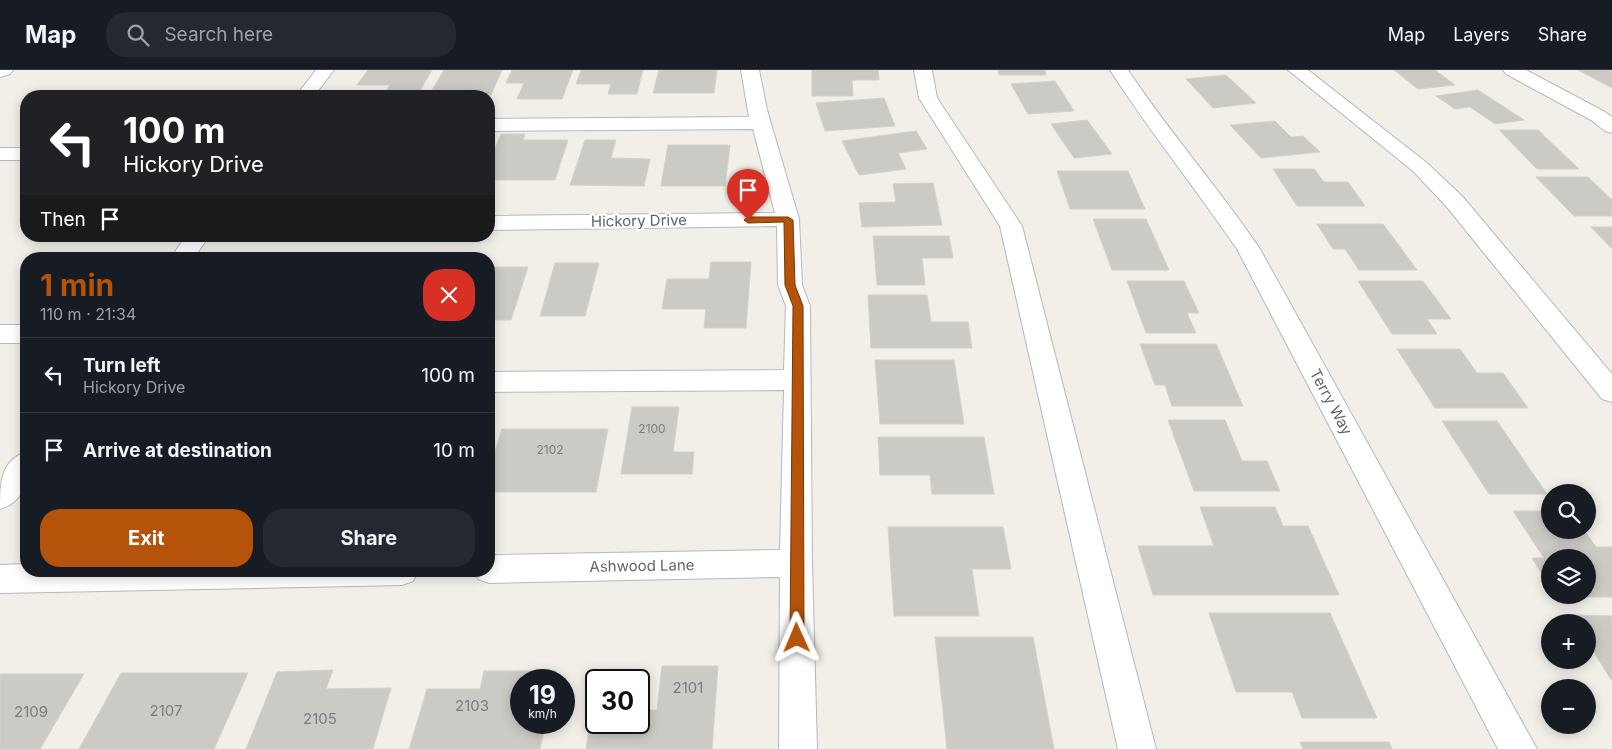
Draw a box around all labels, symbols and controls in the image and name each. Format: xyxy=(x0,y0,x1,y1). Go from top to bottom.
search box xyxy=(106,12,456,57)
text: Map xyxy=(25,20,76,49)
icon: search xyxy=(124,21,152,49)
text: Search here xyxy=(164,23,273,46)
text: Map xyxy=(1388,24,1425,45)
text: Layers xyxy=(1453,24,1510,45)
text: Share xyxy=(1538,24,1587,45)
text: 100 m xyxy=(123,109,226,151)
icon: left xyxy=(40,110,105,175)
text: Hickory Drive xyxy=(123,151,264,177)
pin xyxy=(727,169,769,220)
icon: arrive xyxy=(734,176,762,204)
icon: arrive xyxy=(96,205,124,233)
text: Then xyxy=(40,208,86,231)
street label: Hickory Drive xyxy=(591,210,687,231)
text: 1 min xyxy=(40,267,114,303)
button: close xyxy=(423,269,475,321)
text: 110 m · 21:34 xyxy=(40,304,136,324)
text: Turn left xyxy=(83,354,161,377)
icon: left xyxy=(40,361,68,389)
text: 100 m xyxy=(421,364,475,387)
street label: Terry Way xyxy=(1306,365,1357,439)
text: Hickory Drive xyxy=(83,377,185,397)
house number: 2100 xyxy=(638,421,666,436)
icon: arrive xyxy=(40,436,68,464)
text: Arrive at destination xyxy=(83,439,272,462)
text: 10 m xyxy=(433,439,475,462)
house number: 2102 xyxy=(536,442,564,457)
map controls xyxy=(1541,484,1596,734)
button: search xyxy=(1541,484,1596,539)
button: Exit xyxy=(40,509,253,567)
button: Share xyxy=(263,509,475,567)
button: layers xyxy=(1541,549,1596,604)
street label: Ashwood Lane xyxy=(589,555,695,576)
position arrow xyxy=(770,611,822,663)
button: + xyxy=(1541,614,1596,669)
speed limit sign: 30 xyxy=(585,669,650,734)
house number: 2101 xyxy=(673,678,703,697)
button: − xyxy=(1541,679,1596,734)
text: 19 xyxy=(529,680,556,710)
house number: 2103 xyxy=(455,696,489,715)
house number: 2107 xyxy=(150,701,182,720)
house number: 2109 xyxy=(14,702,48,721)
text: km/h xyxy=(528,706,557,721)
house number: 2105 xyxy=(303,709,337,728)

